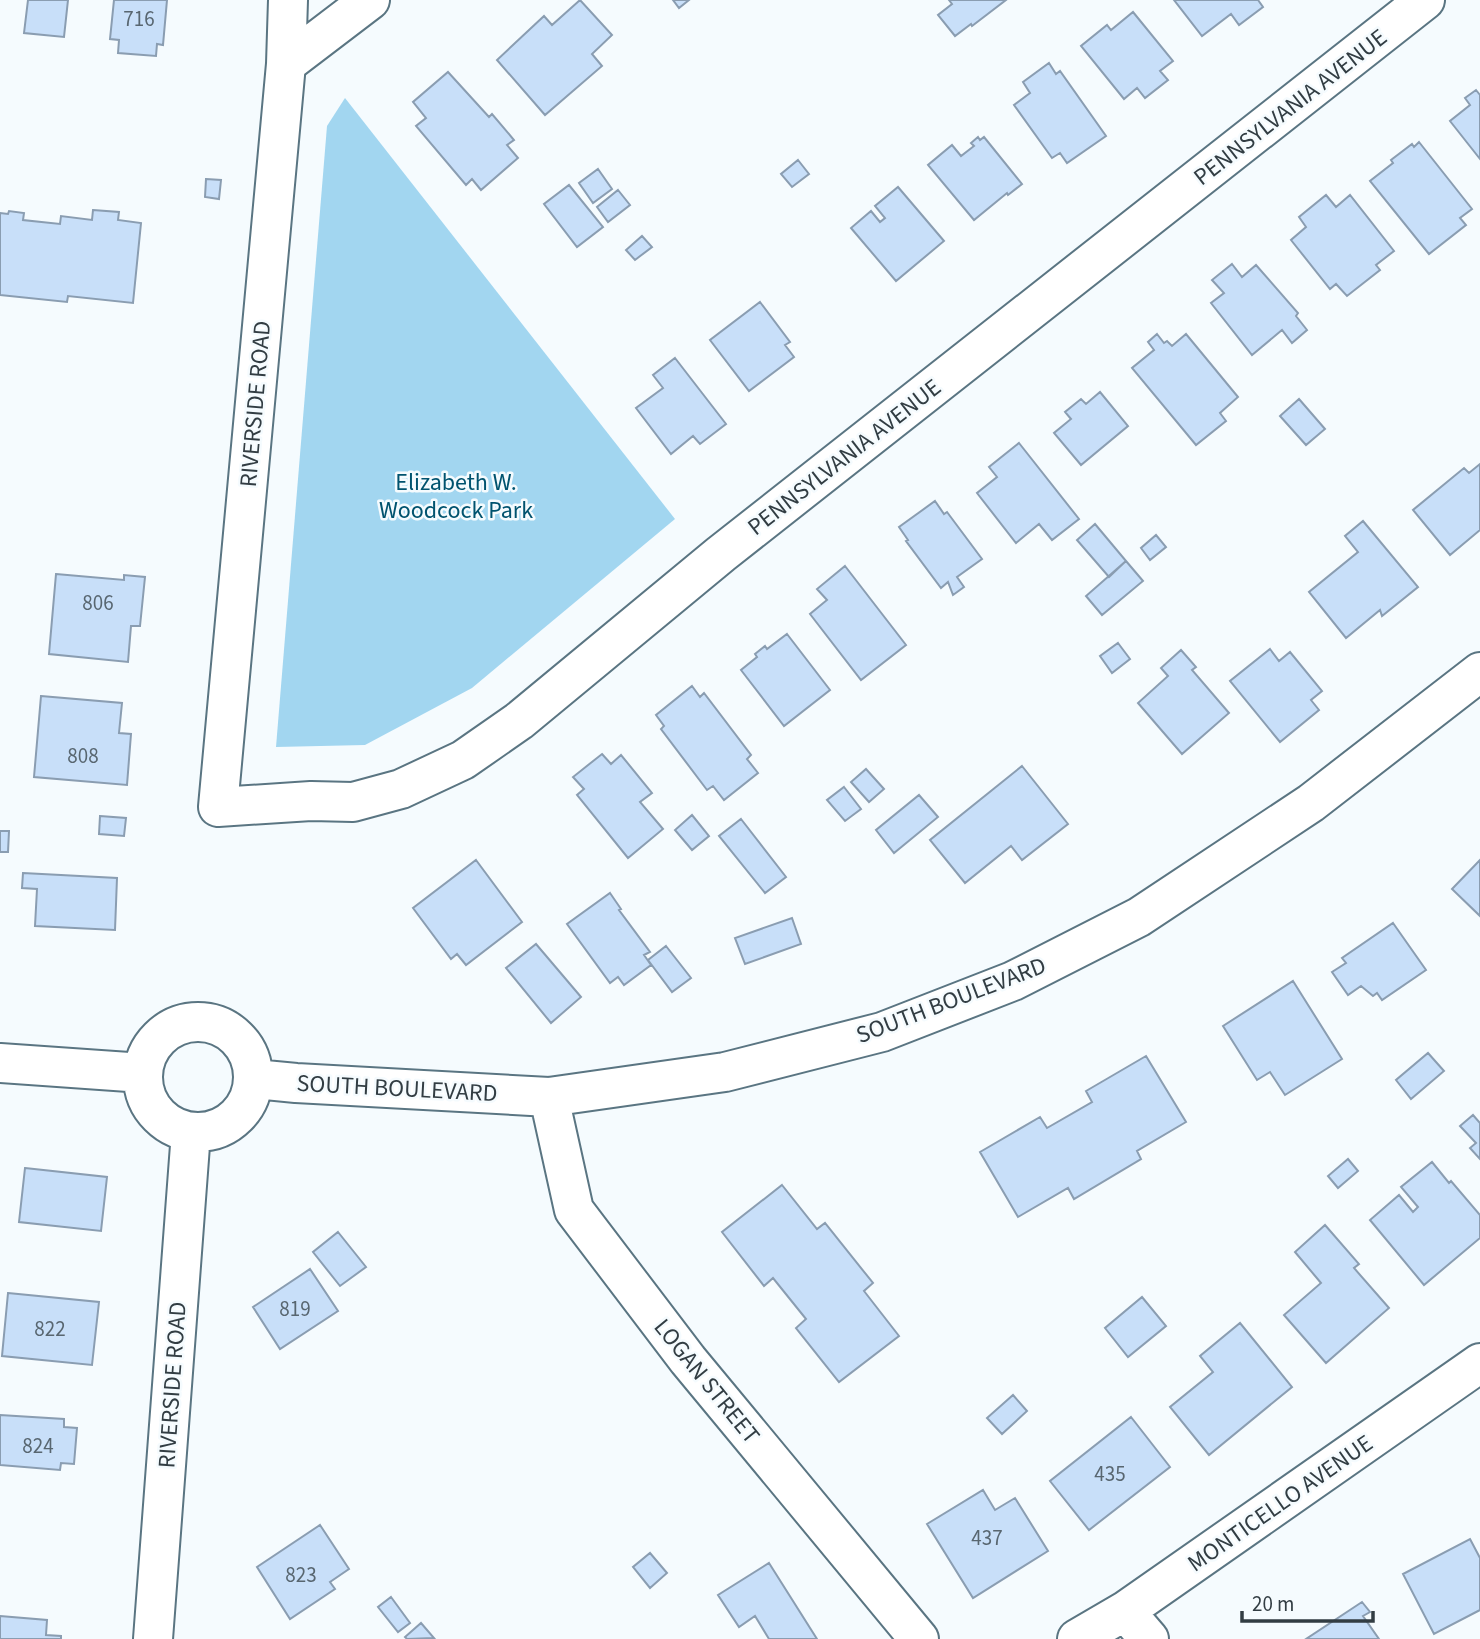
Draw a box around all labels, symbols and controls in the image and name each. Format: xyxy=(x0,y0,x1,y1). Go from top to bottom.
house number: 716 xyxy=(123,4,155,34)
street label: PENNSYLVANIA AVENUE xyxy=(1186,21,1395,194)
street label: RIVERSIDE ROAD xyxy=(231,319,280,489)
street label: PENNSYLVANIA AVENUE xyxy=(740,371,949,544)
park label: Elizabeth W. Woodcock Park xyxy=(379,465,533,528)
house number: 806 xyxy=(82,588,114,618)
house number: 808 xyxy=(67,741,99,771)
street label: SOUTH BOULEVARD xyxy=(851,948,1051,1053)
street label: SOUTH BOULEVARD xyxy=(296,1066,498,1111)
house number: 819 xyxy=(279,1294,311,1324)
street label: RIVERSIDE ROAD xyxy=(149,1301,196,1469)
street label: LOGAN STREET xyxy=(645,1311,768,1452)
house number: 822 xyxy=(34,1314,66,1344)
street label: MONTICELLO AVENUE xyxy=(1180,1426,1380,1581)
house number: 824 xyxy=(22,1431,54,1461)
house number: 435 xyxy=(1094,1459,1126,1489)
house number: 437 xyxy=(971,1523,1003,1553)
house number: 823 xyxy=(285,1560,317,1590)
scale bar xyxy=(1242,1580,1373,1624)
text: 20 m xyxy=(1252,1589,1294,1619)

